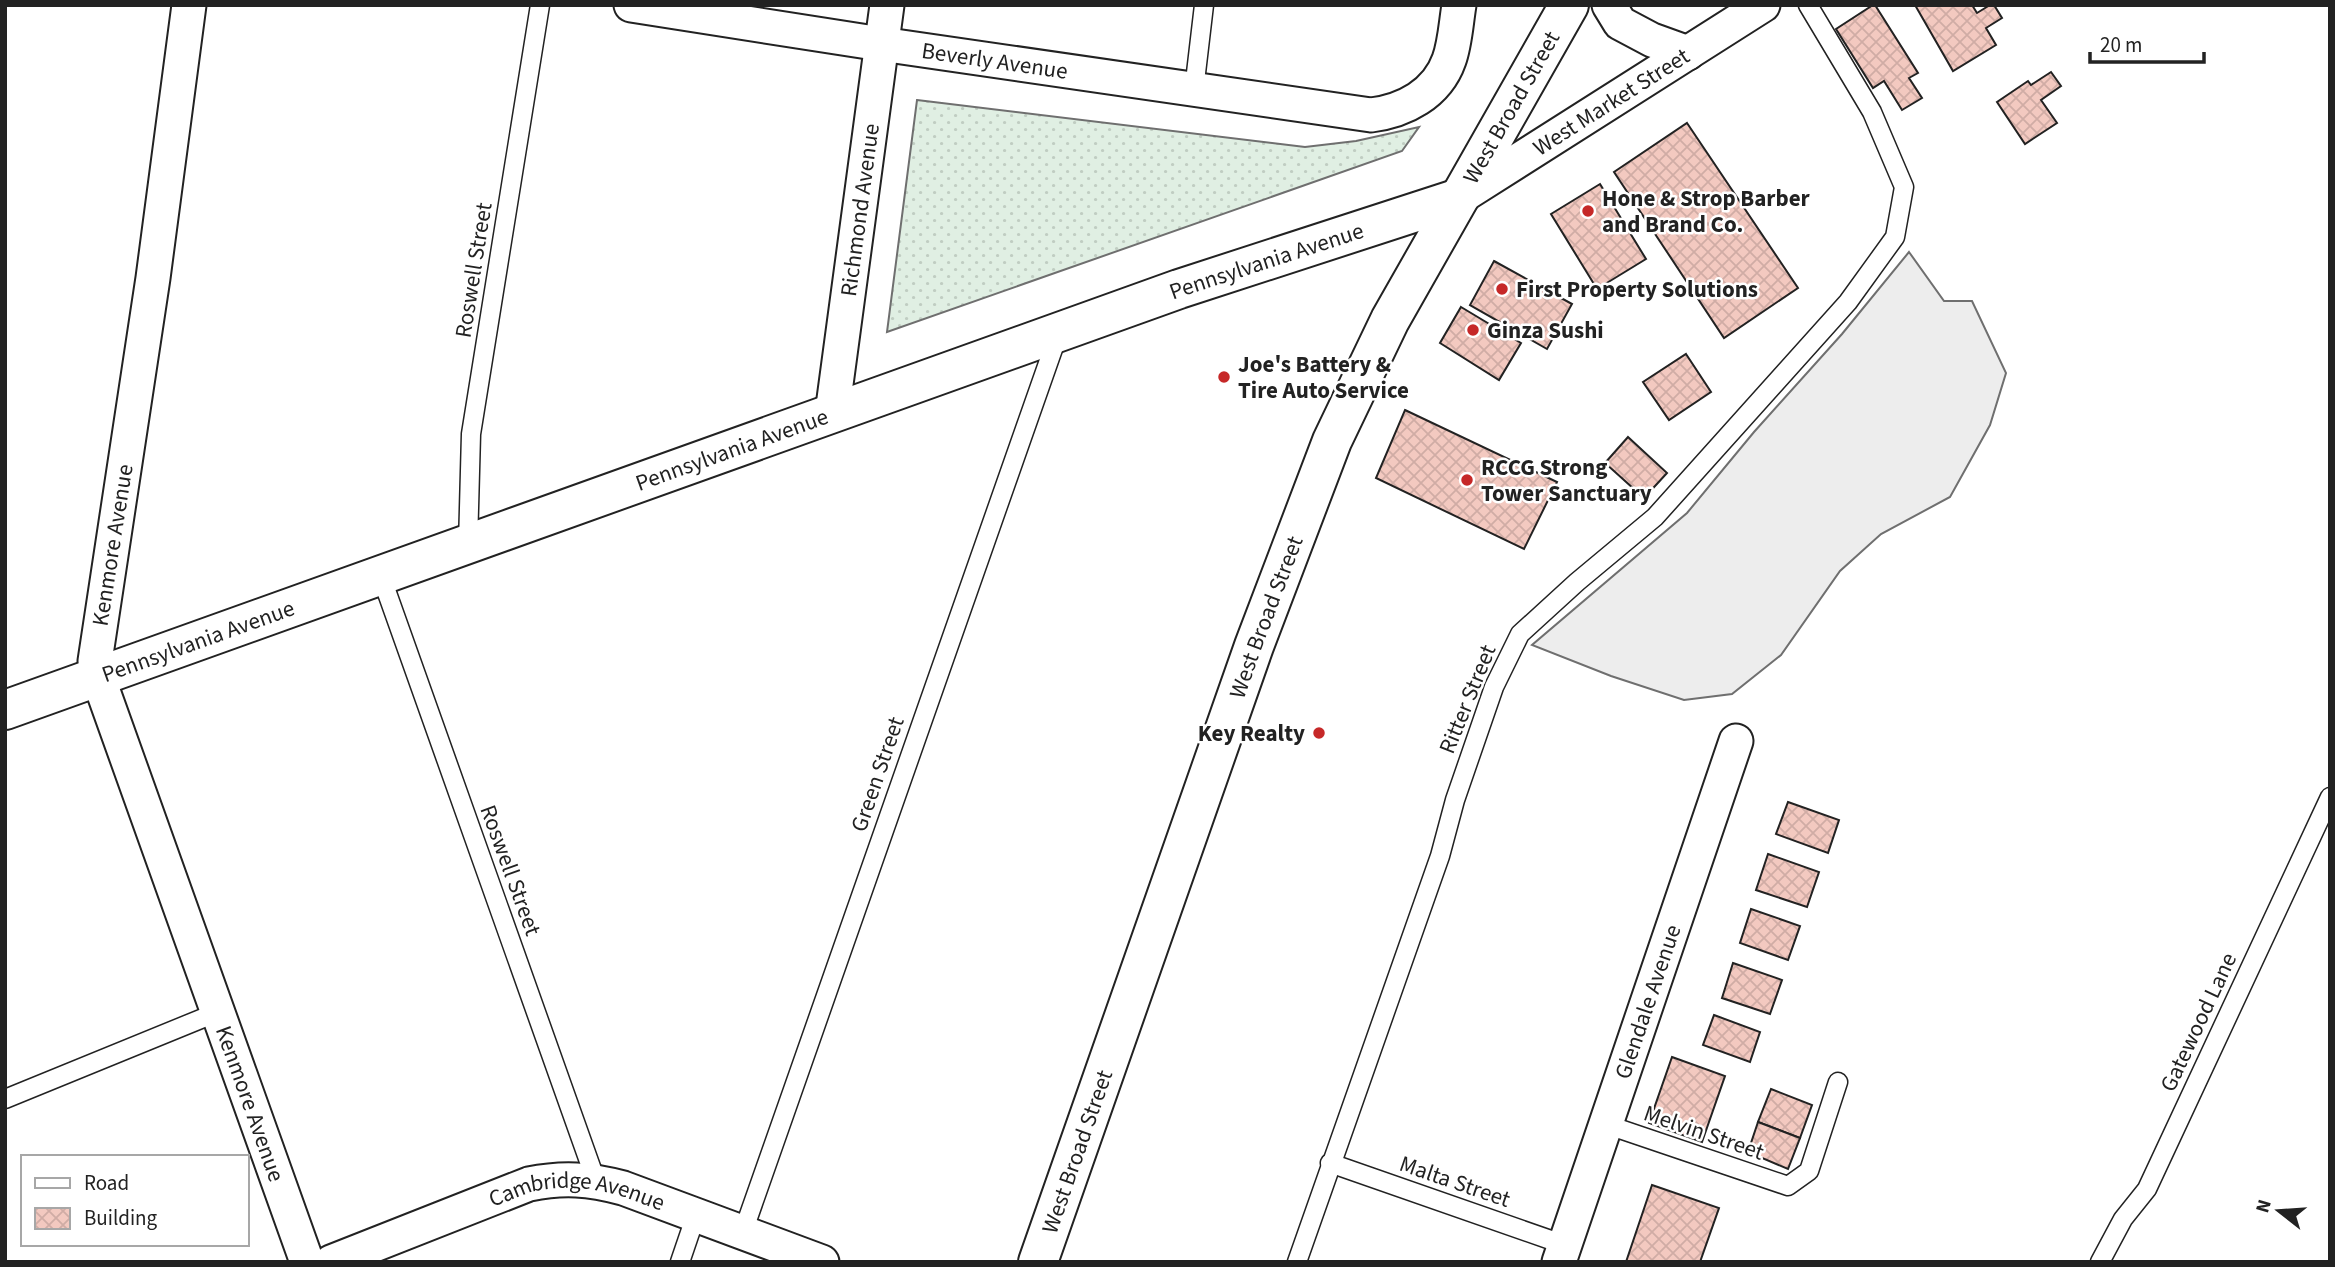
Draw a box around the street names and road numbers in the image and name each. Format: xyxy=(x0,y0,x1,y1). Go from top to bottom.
street label: West Broad Street xyxy=(1455,25,1568,190)
street label: Beverly Avenue xyxy=(919,34,1070,88)
street label: West Market Street xyxy=(1527,40,1696,164)
street label: Richmond Avenue xyxy=(832,121,888,298)
street label: Roswell Street xyxy=(447,200,501,340)
street label: Pennsylvania Avenue xyxy=(1165,214,1368,308)
street label: Pennsylvania Avenue xyxy=(631,400,833,500)
street label: Kenmore Avenue xyxy=(83,462,142,628)
street label: West Broad Street xyxy=(1221,531,1312,703)
street label: Pennsylvania Avenue xyxy=(97,592,299,691)
street label: Ritter Street xyxy=(1431,639,1504,759)
street label: Green Street xyxy=(842,712,913,836)
street label: Roswell Street xyxy=(472,800,549,940)
street label: Glendale Avenue xyxy=(1606,920,1690,1083)
street label: Gatewood Lane xyxy=(2152,947,2245,1097)
street label: Kenmore Avenue xyxy=(207,1021,293,1186)
street label: West Broad Street xyxy=(1033,1065,1121,1238)
street label: Melvin Street xyxy=(1639,1096,1769,1169)
street label: Malta Street xyxy=(1395,1147,1515,1216)
street label: Cambridge Avenue xyxy=(484,1164,670,1219)

